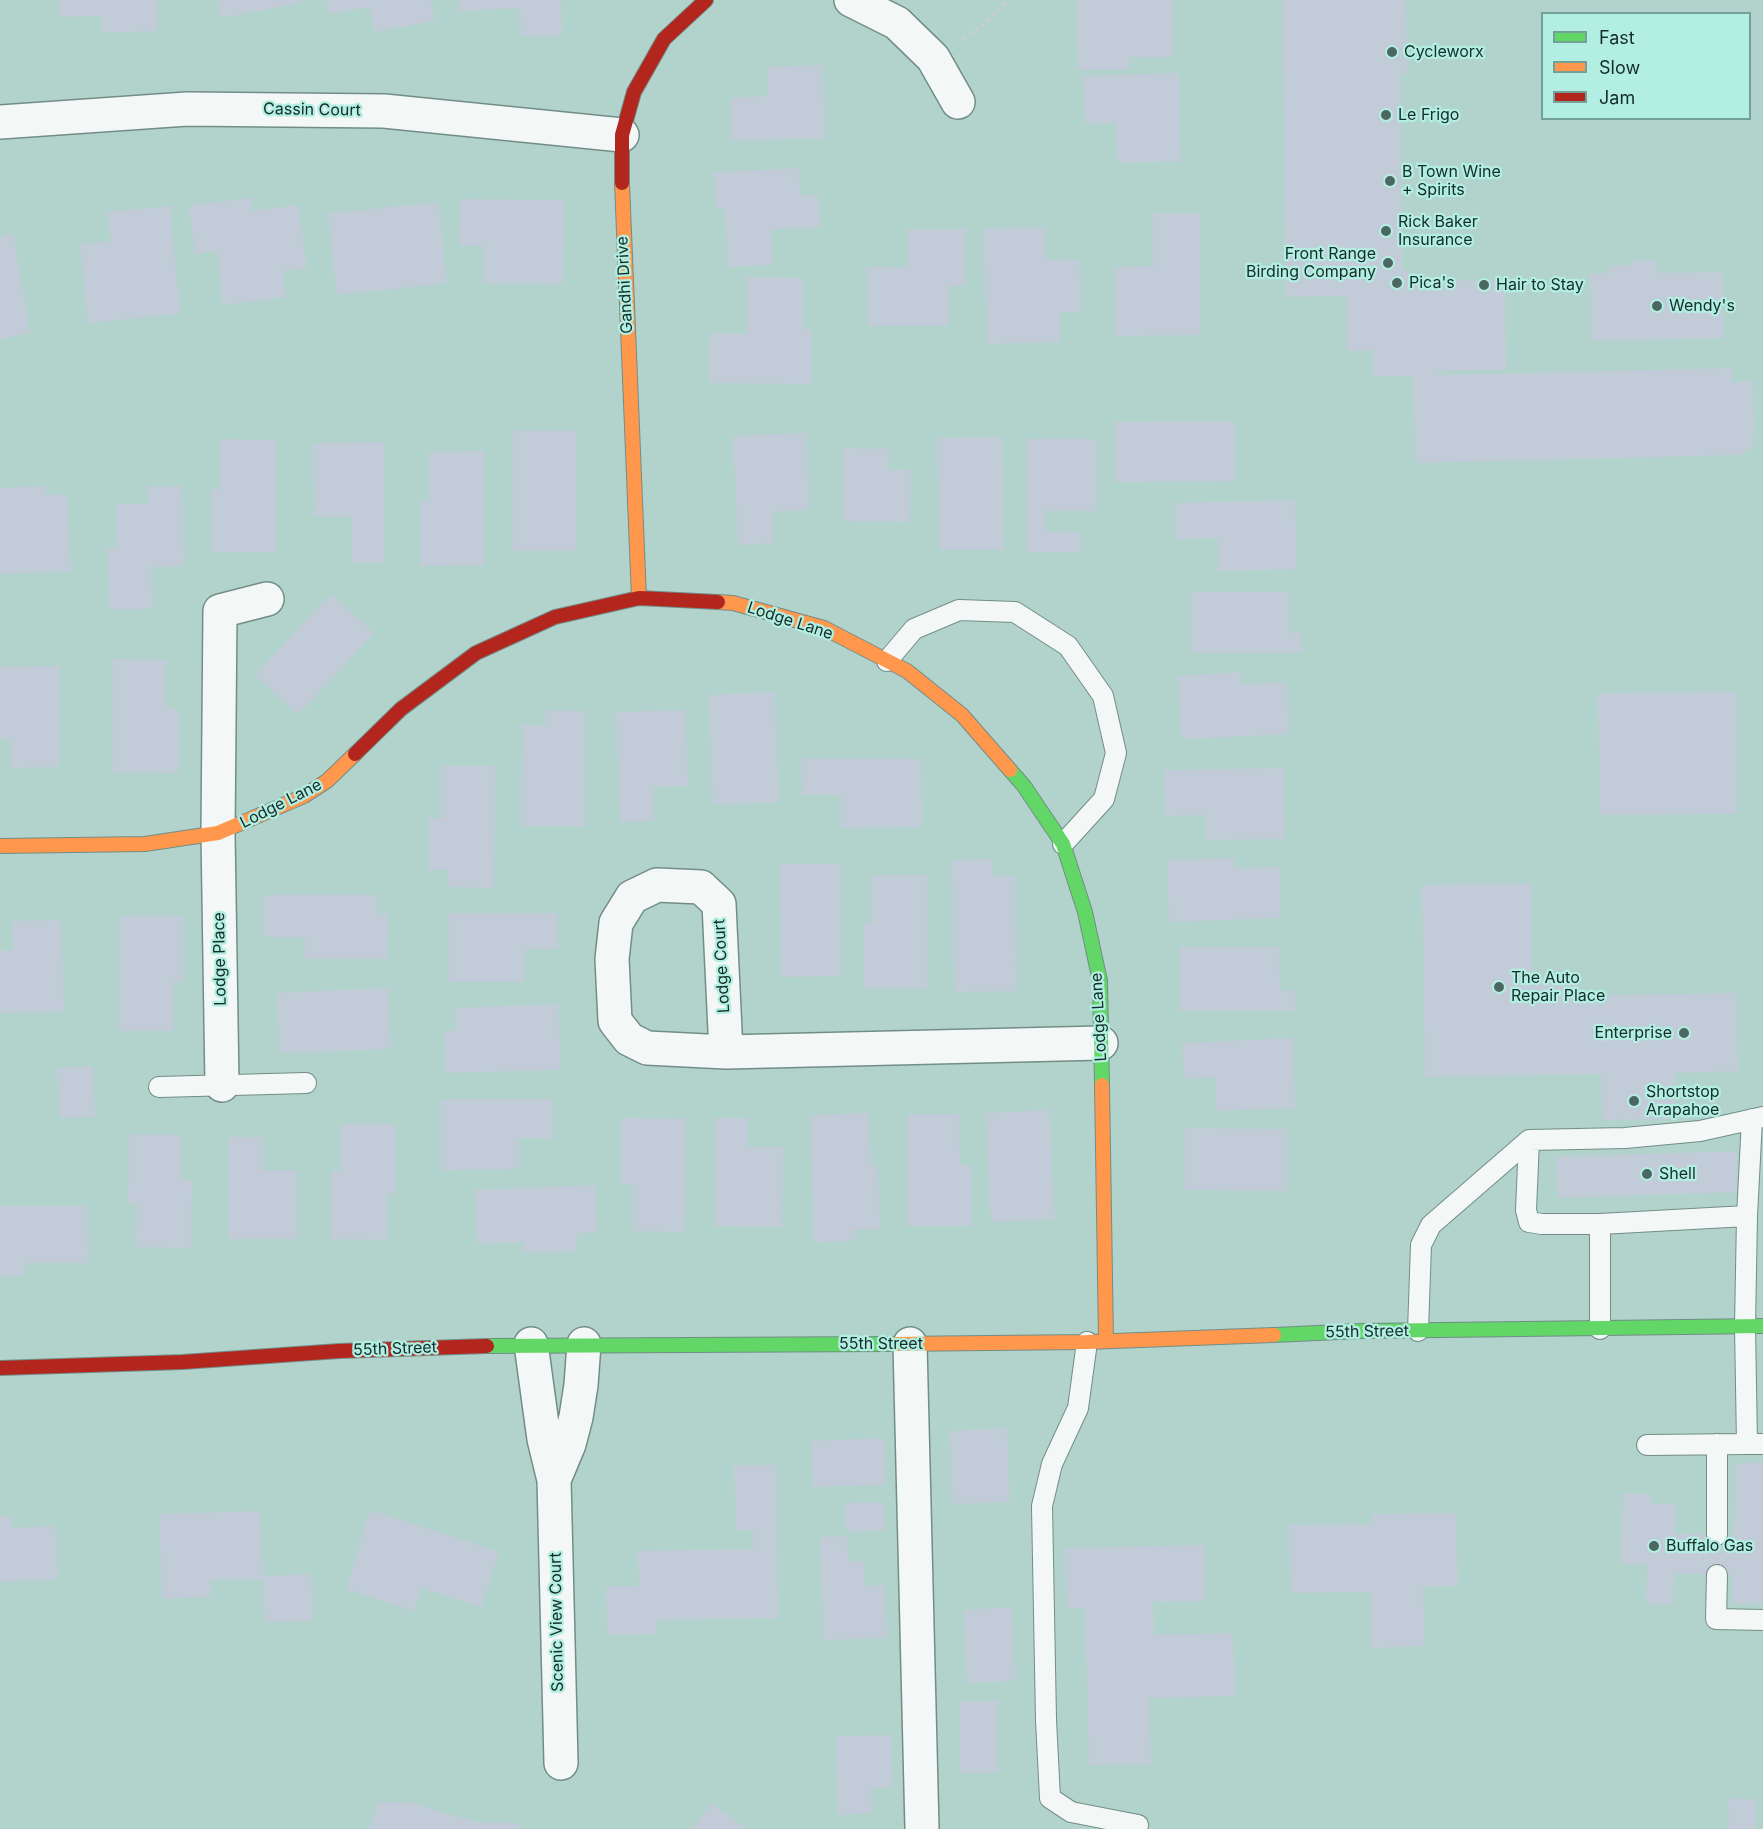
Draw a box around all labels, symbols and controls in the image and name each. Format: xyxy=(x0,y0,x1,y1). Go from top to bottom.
legend xyxy=(1541,12,1751,120)
text: Fast xyxy=(1599,27,1635,48)
place label: Cycleworx xyxy=(1404,42,1484,62)
marker: Cycleworx xyxy=(1385,45,1399,59)
text: Slow xyxy=(1599,57,1640,78)
text: Jam xyxy=(1599,87,1635,108)
street label: Cassin Court xyxy=(263,100,361,120)
place label: Le Frigo xyxy=(1398,105,1459,125)
marker: Le Frigo xyxy=(1379,108,1393,122)
place label: B Town Wine + Spirits xyxy=(1402,162,1501,200)
marker: B Town Wine + Spirits xyxy=(1383,174,1397,188)
place label: Rick Baker Insurance xyxy=(1398,212,1478,250)
marker: Rick Baker Insurance xyxy=(1379,224,1393,238)
street label: Gandhi Drive xyxy=(613,236,637,334)
place label: Front Range Birding Company xyxy=(1246,244,1376,282)
marker: Front Range Birding Company xyxy=(1381,256,1395,270)
place label: Pica's xyxy=(1409,273,1455,293)
place label: Hair to Stay xyxy=(1496,275,1584,295)
marker: Pica's xyxy=(1390,276,1404,290)
marker: Hair to Stay xyxy=(1477,278,1491,292)
place label: Wendy's xyxy=(1669,296,1735,316)
marker: Wendy's xyxy=(1650,299,1664,313)
street label: Lodge Lane xyxy=(745,598,835,644)
street label: Lodge Lane xyxy=(237,775,325,833)
street label: Lodge Place xyxy=(210,912,230,1006)
street label: Lodge Court xyxy=(710,918,734,1014)
place label: The Auto Repair Place xyxy=(1511,968,1605,1006)
street label: Lodge Lane xyxy=(1087,972,1111,1062)
marker: The Auto Repair Place xyxy=(1492,980,1506,994)
place label: Enterprise xyxy=(1595,1023,1672,1043)
marker: Enterprise xyxy=(1677,1026,1691,1040)
place label: Shortstop Arapahoe xyxy=(1646,1082,1720,1120)
marker: Shortstop Arapahoe xyxy=(1627,1094,1641,1108)
place label: Shell xyxy=(1659,1164,1696,1184)
marker: Shell xyxy=(1640,1167,1654,1181)
street label: 55th Street xyxy=(1325,1322,1409,1342)
street label: 55th Street xyxy=(839,1334,923,1354)
street label: 55th Street xyxy=(353,1338,437,1360)
place label: Buffalo Gas xyxy=(1666,1536,1753,1556)
marker: Buffalo Gas xyxy=(1647,1539,1661,1553)
street label: Scenic View Court xyxy=(546,1552,568,1692)

